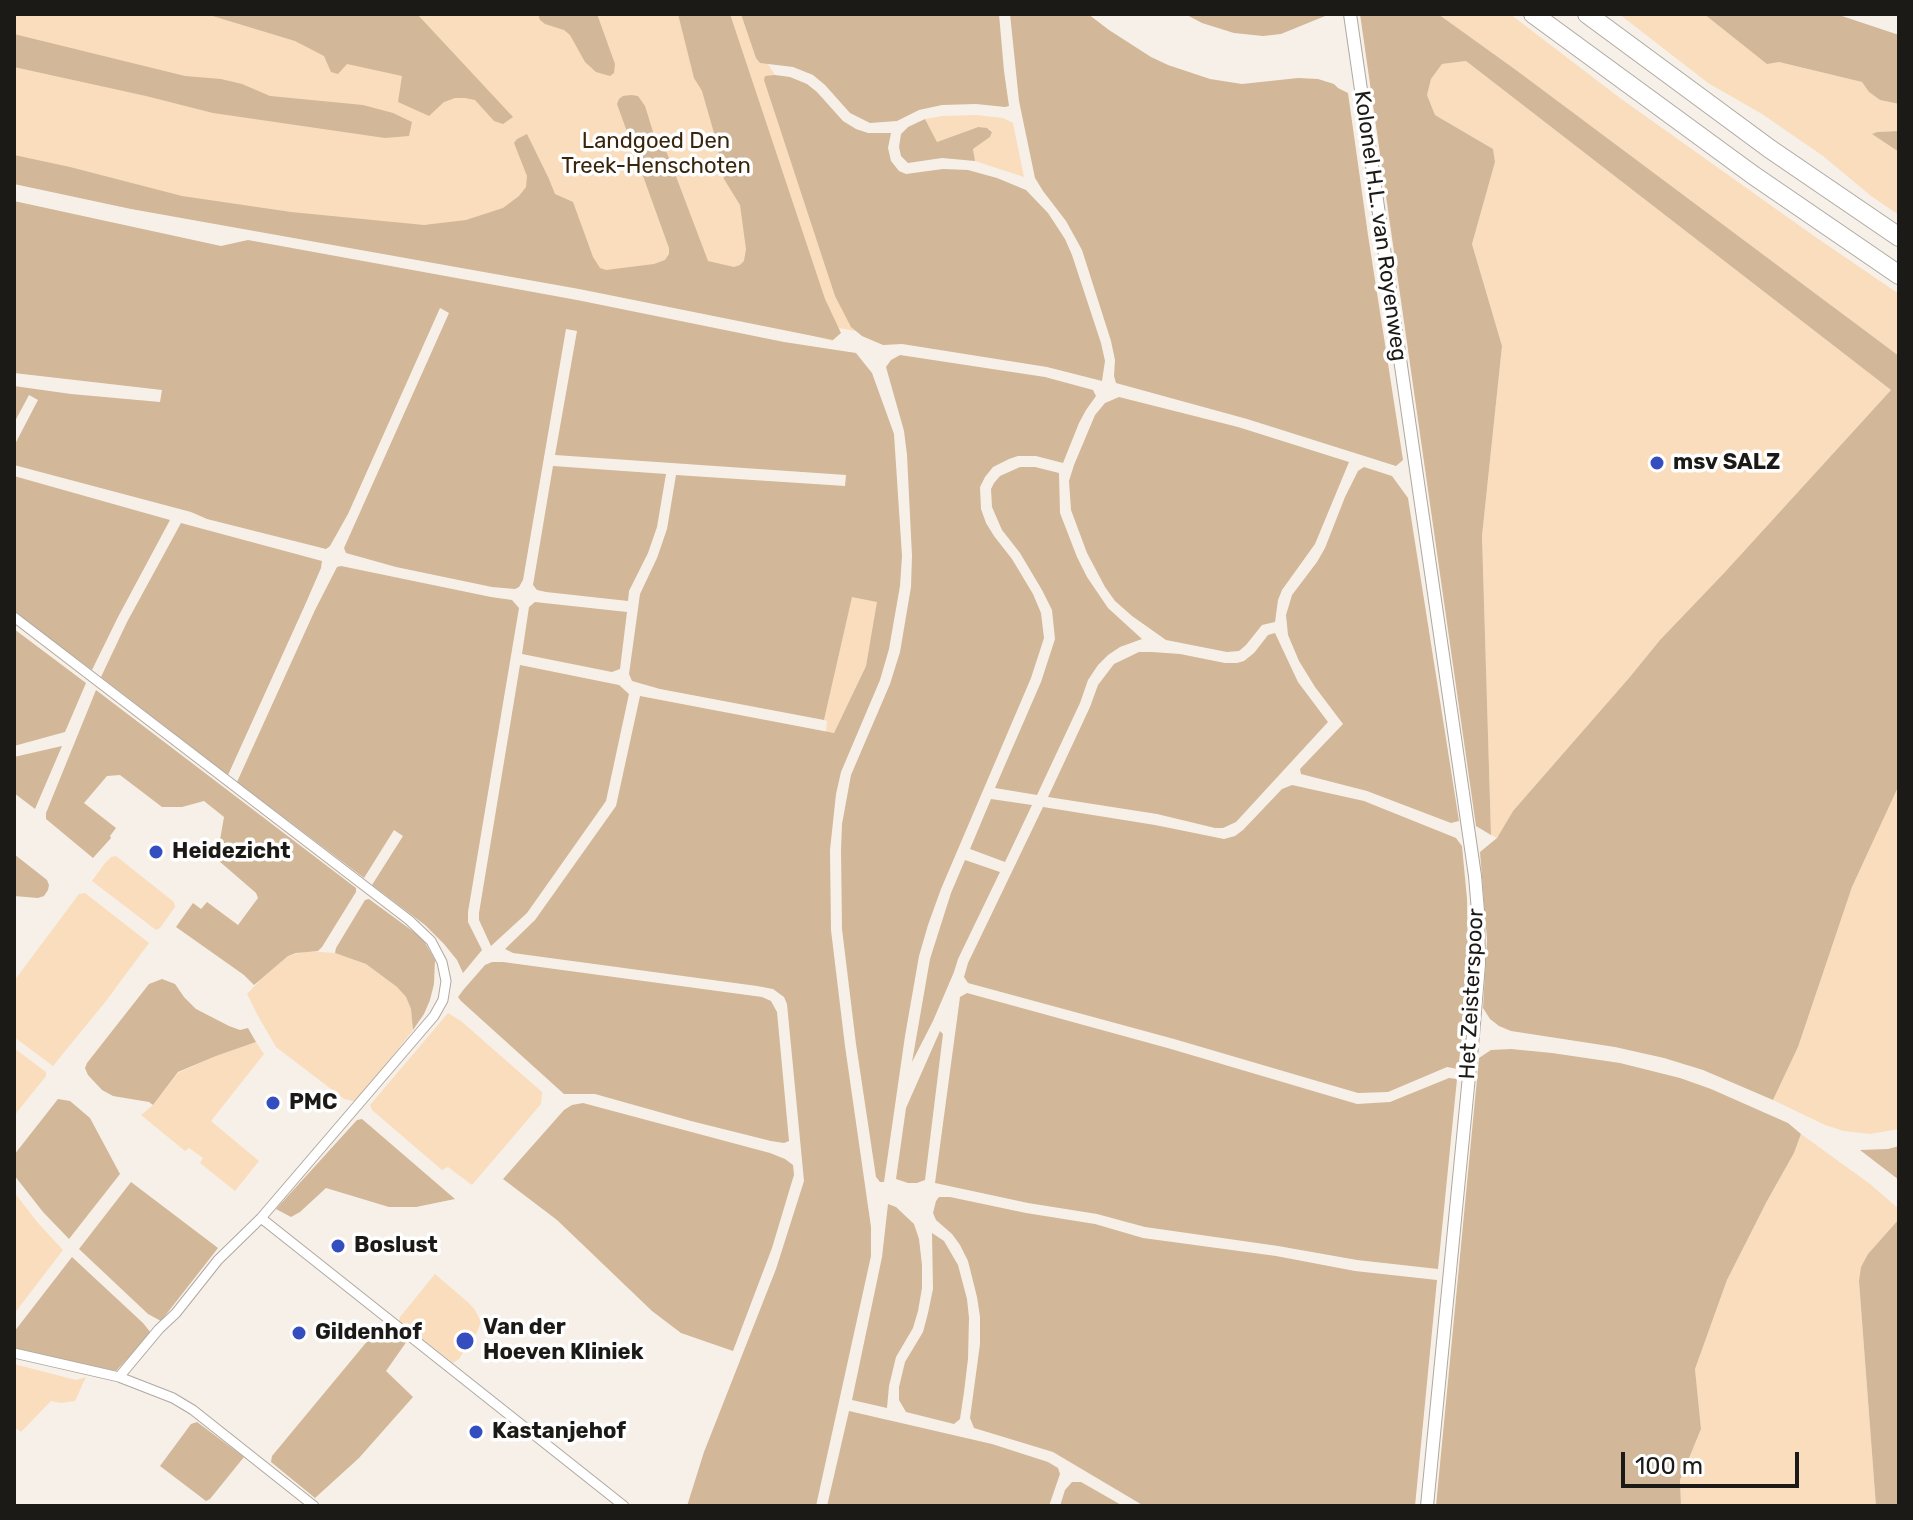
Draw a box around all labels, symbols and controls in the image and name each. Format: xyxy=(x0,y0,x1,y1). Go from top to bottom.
street label: Kolonel H.L. van Royenweg xyxy=(1348,89,1412,363)
park label: Landgoed Den Treek-Henschoten xyxy=(561,129,751,180)
place label: msv SALZ xyxy=(1673,450,1780,476)
marker: msv SALZ xyxy=(1648,454,1666,472)
place label: Heidezicht xyxy=(172,839,291,865)
marker: Heidezicht xyxy=(147,843,165,861)
street label: Het Zeisterspoor xyxy=(1454,908,1490,1080)
place label: PMC xyxy=(289,1090,338,1116)
marker: PMC xyxy=(264,1094,282,1112)
place label: Boslust xyxy=(354,1233,438,1259)
marker: Boslust xyxy=(329,1237,347,1255)
place label: Van der Hoeven Kliniek xyxy=(483,1315,644,1366)
place label: Gildenhof xyxy=(315,1320,422,1346)
marker: Gildenhof xyxy=(290,1324,308,1342)
marker: Van der Hoeven Kliniek xyxy=(454,1330,476,1352)
place label: Kastanjehof xyxy=(492,1419,626,1445)
marker: Kastanjehof xyxy=(467,1423,485,1441)
scale bar xyxy=(1625,1436,1803,1486)
text: 100 m xyxy=(1635,1452,1703,1480)

